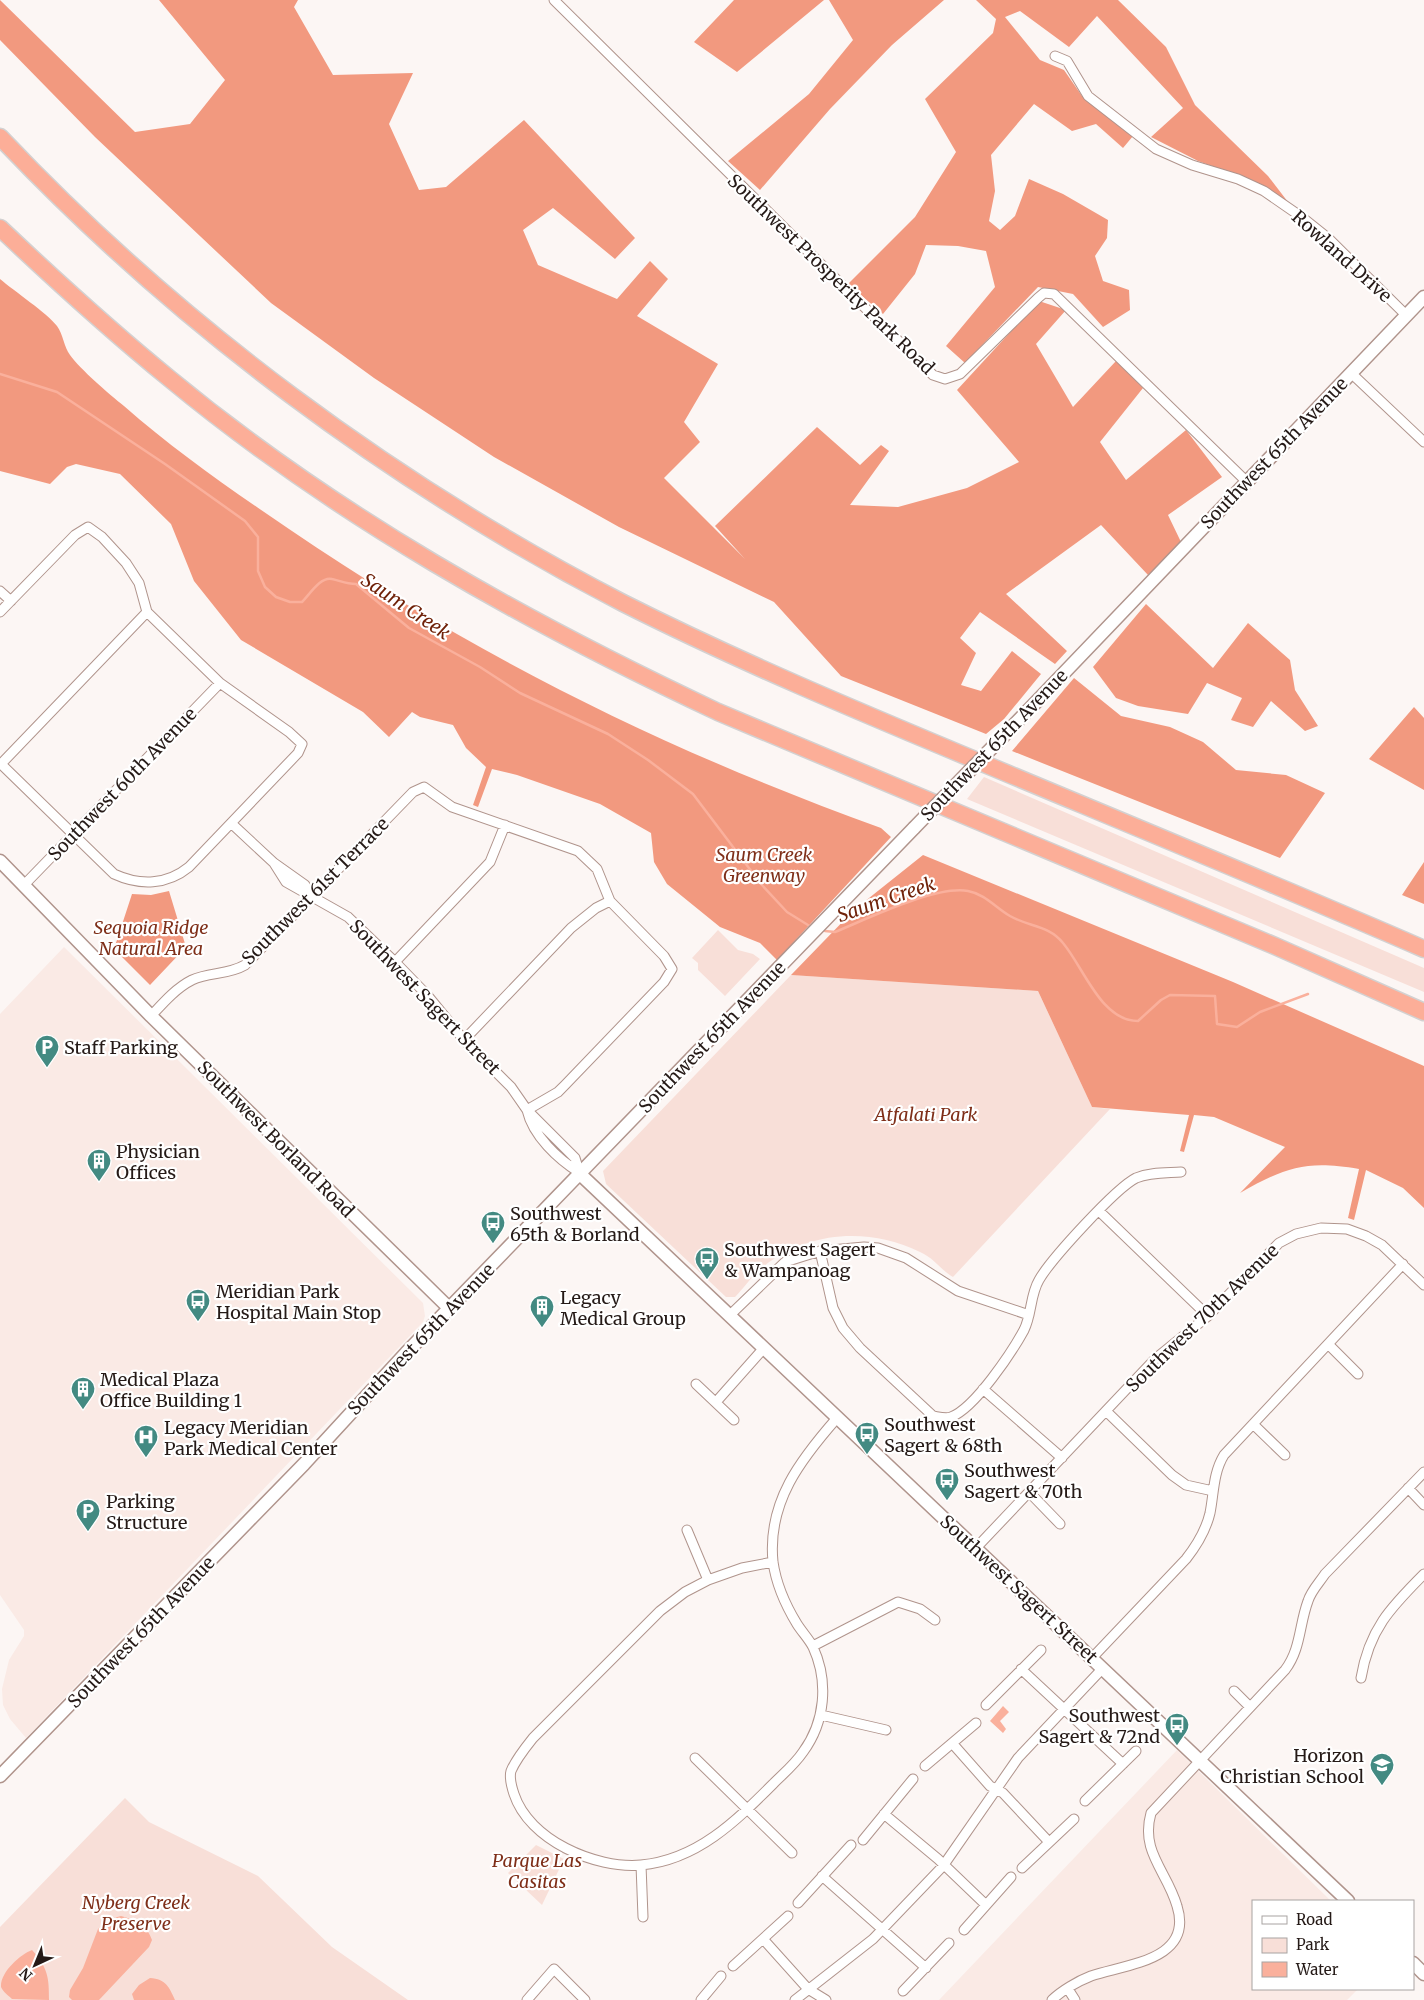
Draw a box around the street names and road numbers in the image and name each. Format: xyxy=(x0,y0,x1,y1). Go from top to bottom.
street label: Southwest Prosperity Park Road xyxy=(723,169,939,379)
street label: Rowland Drive xyxy=(1287,205,1397,307)
street label: Southwest 65th Avenue xyxy=(1196,372,1352,534)
street label: Southwest 65th Avenue xyxy=(916,664,1072,826)
street label: Southwest 60th Avenue xyxy=(43,702,201,866)
street label: Southwest 61st Terrace xyxy=(236,812,394,970)
street label: Southwest Sagert Street xyxy=(345,914,505,1080)
street label: Southwest 65th Avenue xyxy=(634,956,790,1118)
street label: Southwest Borland Road xyxy=(193,1056,359,1222)
street label: Southwest 70th Avenue xyxy=(1121,1239,1283,1397)
street label: Southwest 65th Avenue xyxy=(343,1258,499,1420)
street label: Southwest Sagert Street xyxy=(935,1510,1103,1668)
street label: Southwest 65th Avenue xyxy=(63,1551,219,1713)

